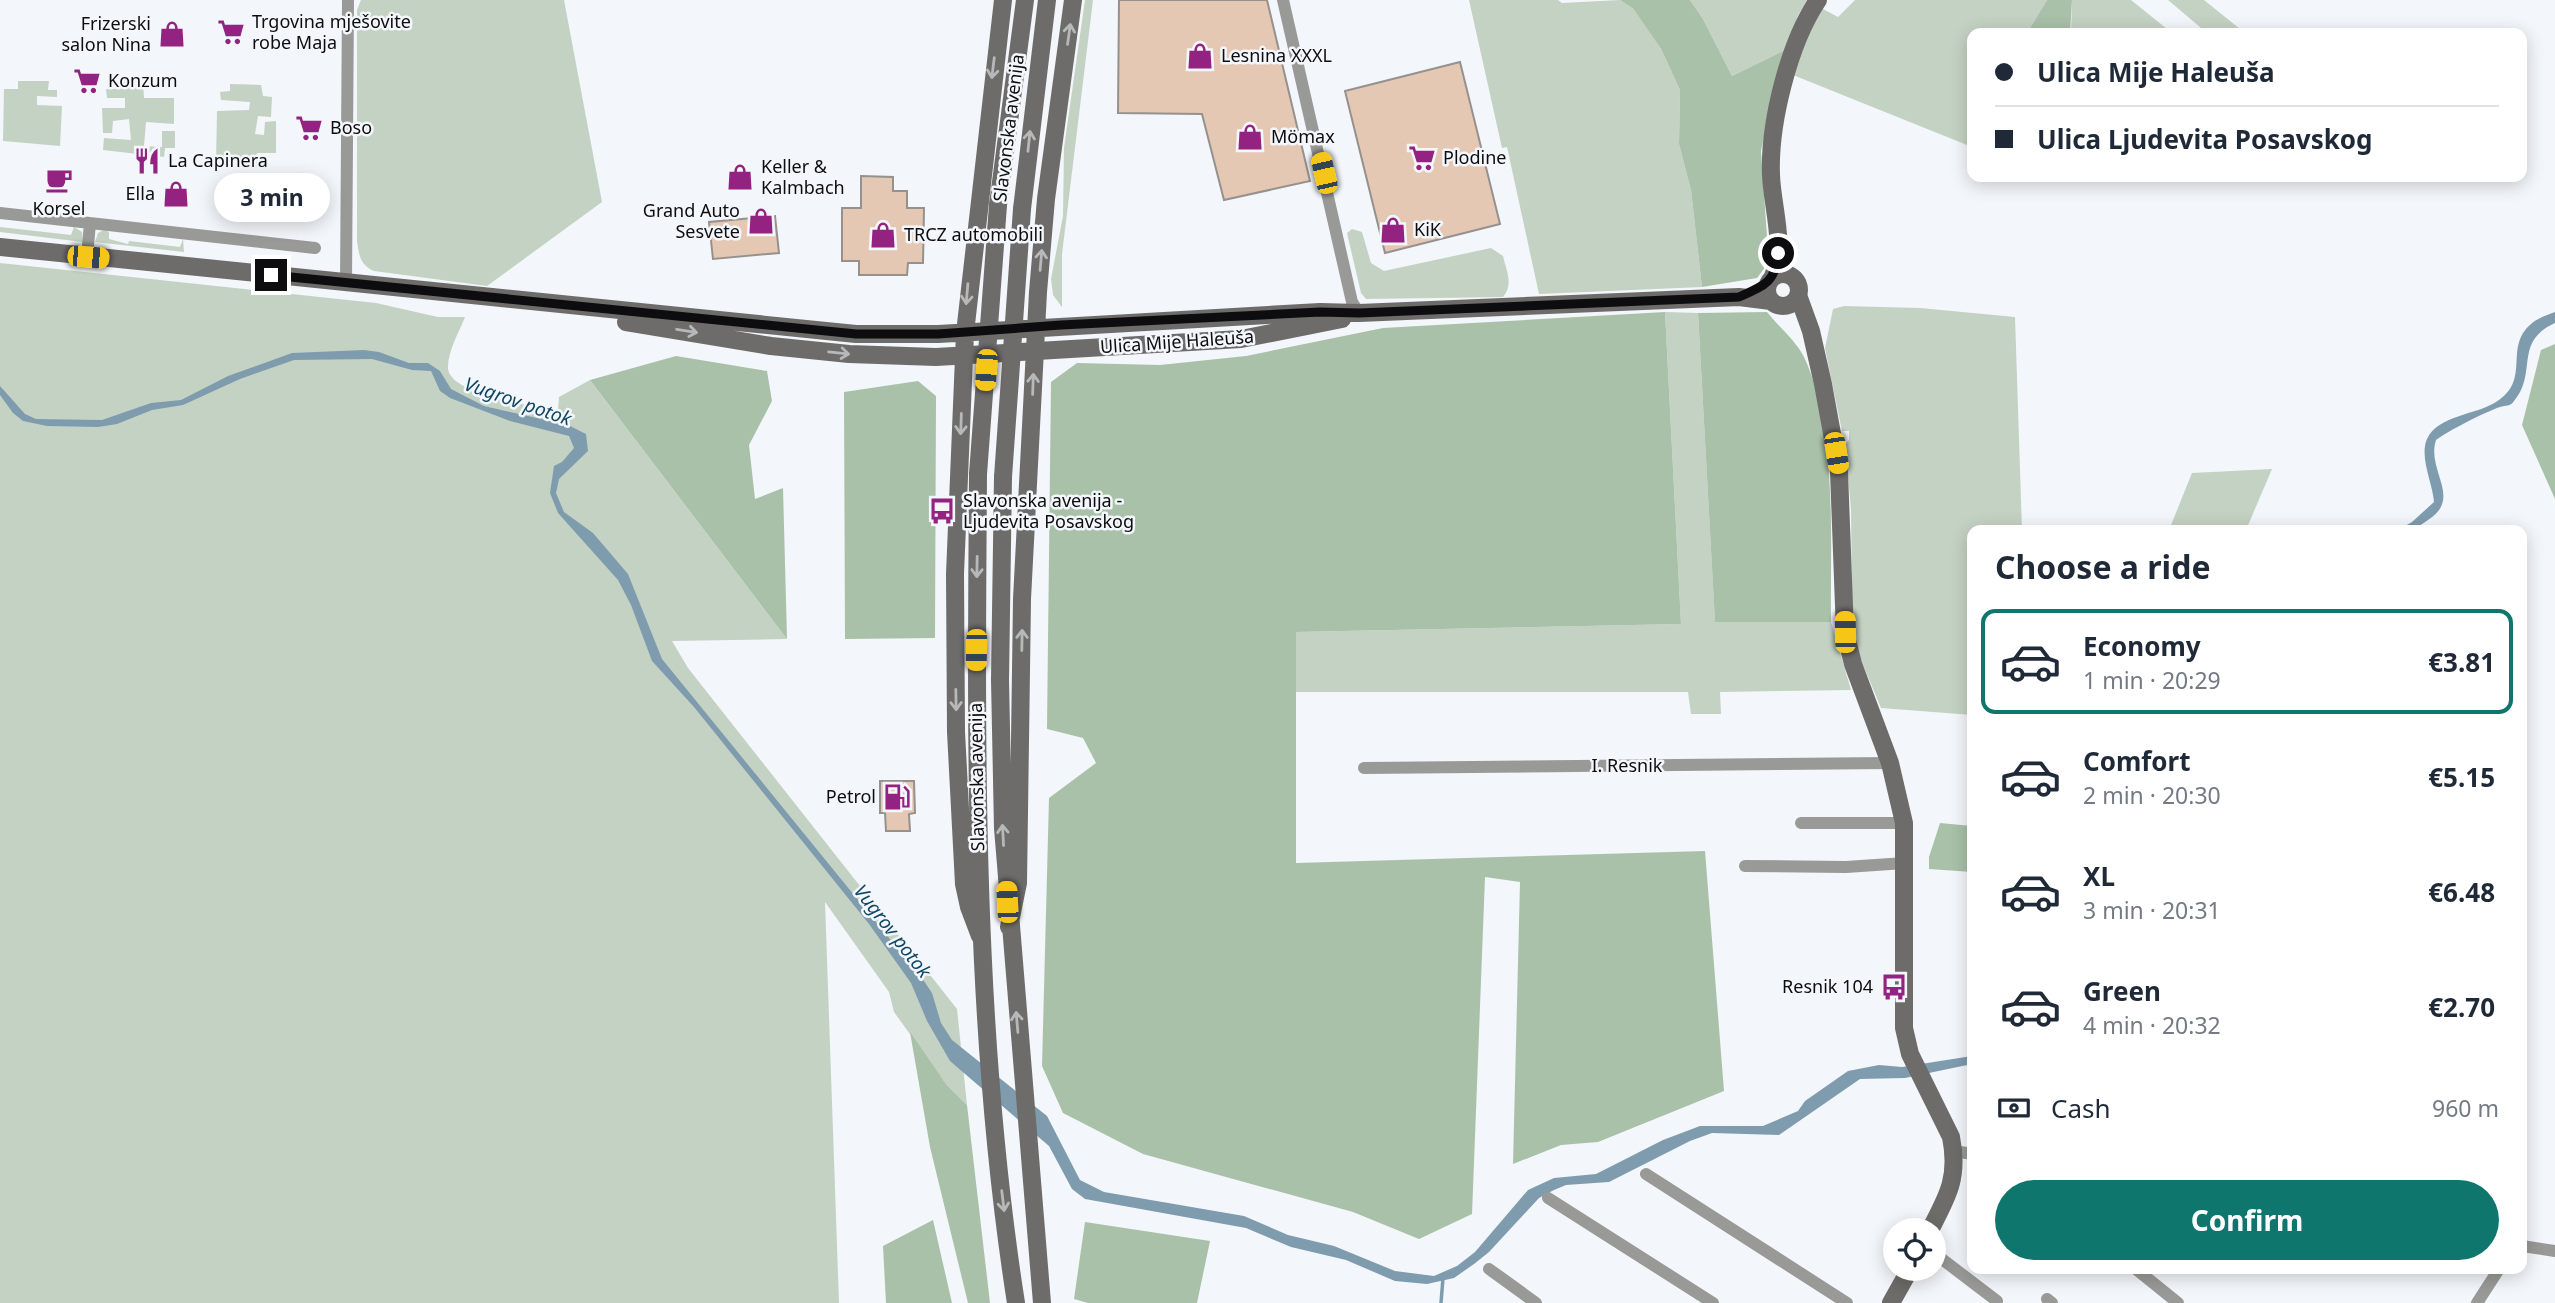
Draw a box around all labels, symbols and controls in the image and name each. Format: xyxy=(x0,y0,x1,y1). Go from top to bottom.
place label: Trgovina mješovite robe Maja xyxy=(252,9,411,54)
place label: Frizerski salon Nina xyxy=(61,11,151,56)
supermarket icon: Trgovina mješovite robe Maja xyxy=(216,17,246,47)
shop icon: Frizerski salon Nina xyxy=(157,19,187,49)
one-way arrow xyxy=(1062,24,1075,46)
shop icon: Lesnina XXXL xyxy=(1185,41,1215,71)
place label: Lesnina XXXL xyxy=(1221,43,1332,67)
street label: Slavonska avenija xyxy=(987,53,1029,203)
text: Ulica Mije Haleuša xyxy=(2037,54,2275,90)
one-way arrow xyxy=(986,56,999,78)
supermarket icon: Konzum xyxy=(72,66,102,96)
place label: Konzum xyxy=(108,68,178,92)
supermarket icon: Boso xyxy=(294,113,324,143)
place label: Boso xyxy=(330,115,372,139)
text: Ulica Ljudevita Posavskog xyxy=(2037,121,2373,157)
shop icon: Mömax xyxy=(1235,122,1265,152)
place label: Mömax xyxy=(1271,124,1335,148)
one-way arrow xyxy=(1023,130,1036,152)
supermarket icon: Plodine xyxy=(1407,143,1437,173)
place label: Plodine xyxy=(1443,145,1506,169)
restaurant icon: La Capinera xyxy=(132,146,162,176)
place label: La Capinera xyxy=(168,148,268,172)
car xyxy=(1310,150,1339,196)
place label: Keller & Kalmbach xyxy=(761,154,845,199)
shop icon: Keller & Kalmbach xyxy=(725,162,755,192)
cafe icon: Korsel xyxy=(44,165,74,195)
callout: 3 min xyxy=(213,174,329,222)
shop icon: Ella xyxy=(161,179,191,209)
place label: Ella xyxy=(126,181,155,205)
text: 3 min xyxy=(240,181,304,213)
place label: Korsel xyxy=(33,196,85,220)
place label: Grand Auto Sesvete xyxy=(643,198,740,243)
shop icon: Grand Auto Sesvete xyxy=(746,206,776,236)
shop icon: KiK xyxy=(1378,215,1408,245)
place label: KiK xyxy=(1414,217,1442,241)
shop icon: TRCZ automobili xyxy=(868,220,898,250)
place label: TRCZ automobili xyxy=(904,222,1043,246)
route start xyxy=(1762,237,1794,269)
car xyxy=(67,245,110,269)
one-way arrow xyxy=(1034,249,1047,272)
route end xyxy=(255,259,287,291)
one-way arrow xyxy=(961,282,974,304)
street label: Ulica Mije Haleuša xyxy=(1099,324,1255,358)
one-way arrow xyxy=(675,325,698,338)
one-way arrow xyxy=(827,347,850,360)
car xyxy=(975,348,998,392)
water label: Vugrov potok xyxy=(461,371,576,432)
one-way arrow xyxy=(1027,373,1040,396)
one-way arrow xyxy=(955,412,968,435)
car xyxy=(1823,431,1850,475)
place label: Slavonska avenija - Ljudevita Posavskog xyxy=(963,488,1134,533)
bus stop icon: Slavonska avenija - Ljudevita Posavskog xyxy=(927,496,957,526)
text: Choose a ride xyxy=(1995,545,2211,588)
one-way arrow xyxy=(970,555,984,578)
car xyxy=(1835,611,1856,653)
one-way arrow xyxy=(1015,628,1029,651)
text: Economy xyxy=(2083,628,2201,664)
car xyxy=(966,629,987,671)
icon: car xyxy=(1999,630,2062,693)
text: €3.81 xyxy=(2428,644,2495,680)
text: 1 min · 20:29 xyxy=(2083,664,2221,696)
one-way arrow xyxy=(949,688,963,711)
street label: Slavonska avenija xyxy=(963,702,989,852)
text: Comfort xyxy=(2083,743,2191,779)
icon: car xyxy=(1999,745,2062,808)
street label: I. Resnik xyxy=(1592,753,1663,777)
text: €5.15 xyxy=(2428,759,2495,795)
text: 2 min · 20:30 xyxy=(2083,779,2221,811)
fuel station icon: Petrol xyxy=(882,782,912,812)
place label: Petrol xyxy=(826,784,876,808)
one-way arrow xyxy=(996,824,1009,846)
text: XL xyxy=(2083,858,2115,894)
icon: car xyxy=(1999,860,2062,923)
text: €6.48 xyxy=(2428,874,2495,910)
water label: Vugrov potok xyxy=(848,879,938,983)
car xyxy=(996,880,1019,924)
text: 3 min · 20:31 xyxy=(2083,894,2221,926)
bus stop icon: Resnik 104 xyxy=(1879,972,1909,1002)
text: Green xyxy=(2083,973,2161,1009)
place label: Resnik 104 xyxy=(1782,974,1873,998)
icon: car xyxy=(1999,975,2062,1038)
text: €2.70 xyxy=(2428,989,2495,1025)
text: 4 min · 20:32 xyxy=(2083,1009,2221,1041)
one-way arrow xyxy=(1010,1011,1023,1034)
icon: cash xyxy=(1995,1089,2033,1127)
text: Cash xyxy=(2051,1090,2111,1126)
text: 960 m xyxy=(2432,1092,2499,1124)
button: Confirm xyxy=(1995,1180,2499,1260)
one-way arrow xyxy=(996,1189,1009,1212)
map controls xyxy=(1883,1218,1946,1281)
button: locate xyxy=(1883,1218,1946,1281)

